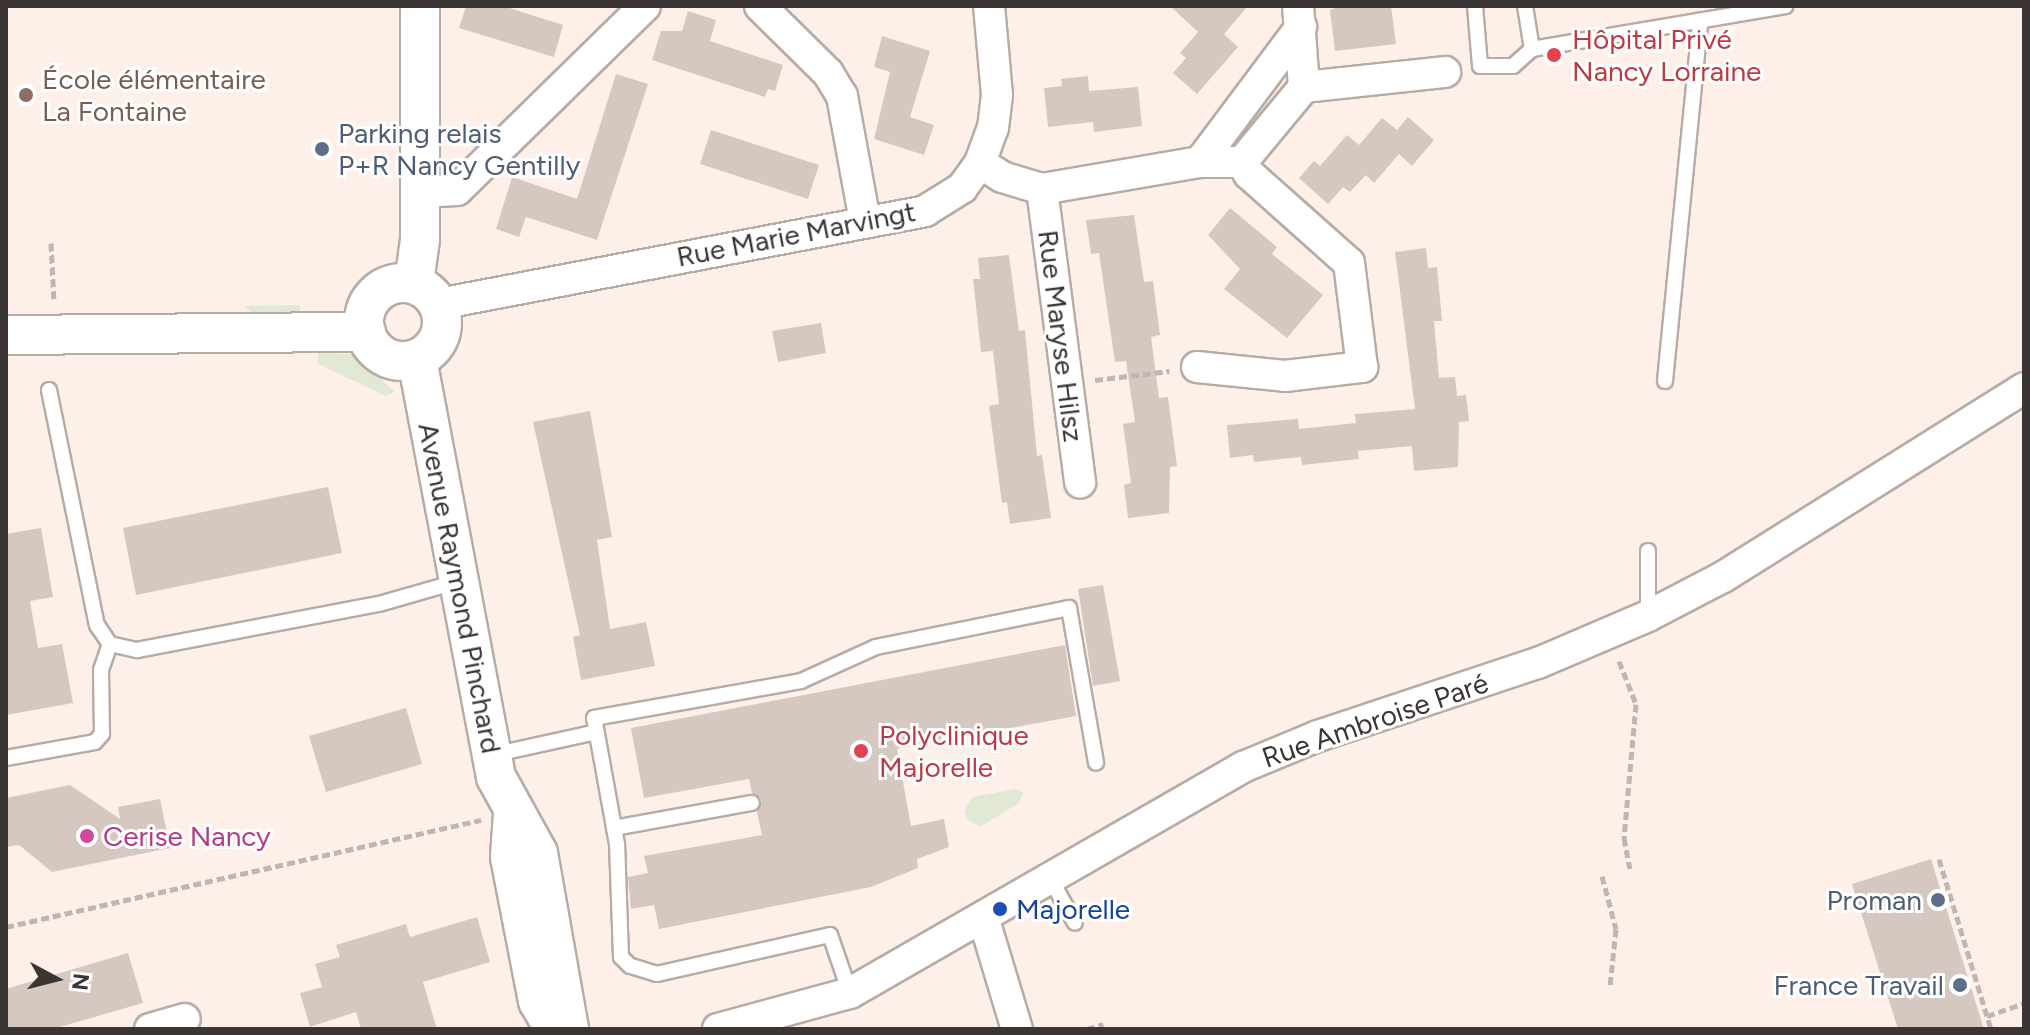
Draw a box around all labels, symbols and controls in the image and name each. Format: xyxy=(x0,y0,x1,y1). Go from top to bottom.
place label: Hôpital Privé Nancy Lorraine xyxy=(1572,22,1761,88)
marker: Hôpital Privé Nancy Lorraine xyxy=(1543,44,1565,66)
place label: École élémentaire La Fontaine xyxy=(42,62,266,128)
marker: École élémentaire La Fontaine xyxy=(17,86,35,104)
place label: Parking relais P+R Nancy Gentilly xyxy=(338,116,580,182)
marker: Parking relais P+R Nancy Gentilly xyxy=(313,140,331,158)
street label: Rue Marie Marvingt xyxy=(674,194,918,274)
street label: Rue Maryse Hilsz xyxy=(1031,228,1091,444)
street label: Avenue Raymond Pinchard xyxy=(411,420,509,756)
street label: Rue Ambroise Paré xyxy=(1257,666,1493,774)
place label: Polyclinique Majorelle xyxy=(879,718,1029,784)
marker: Polyclinique Majorelle xyxy=(850,740,872,762)
place label: Cerise Nancy xyxy=(103,819,271,853)
marker: Cerise Nancy xyxy=(78,827,96,845)
place label: Proman xyxy=(1826,883,1922,917)
marker: Proman xyxy=(1929,891,1947,909)
place label: Majorelle xyxy=(1016,892,1130,926)
marker: Majorelle xyxy=(991,900,1009,918)
north arrow xyxy=(16,939,96,1019)
place label: France Travail xyxy=(1774,968,1944,1002)
text: N xyxy=(66,972,95,992)
marker: France Travail xyxy=(1951,976,1969,994)

